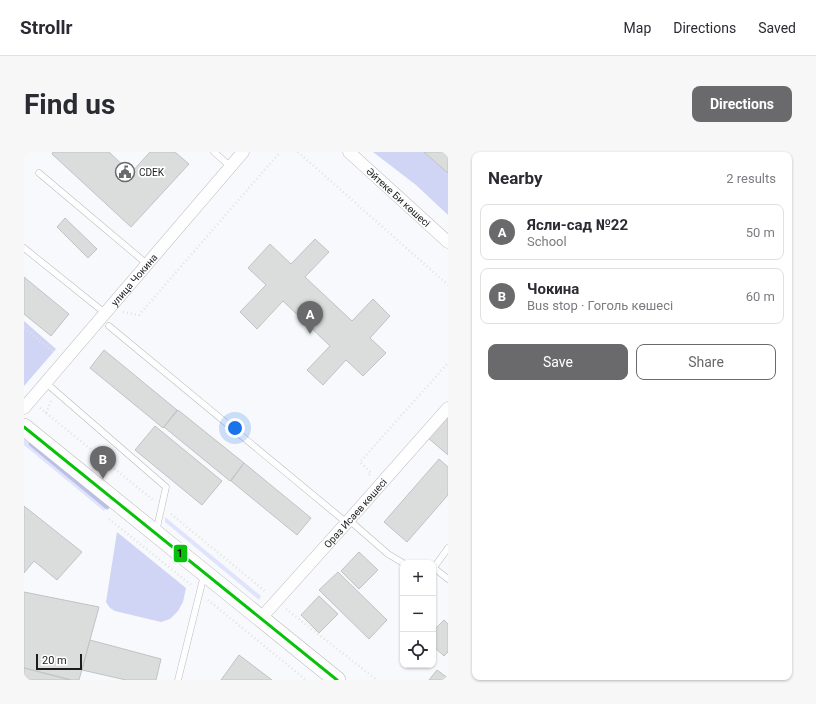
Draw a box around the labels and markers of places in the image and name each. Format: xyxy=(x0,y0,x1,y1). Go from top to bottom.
public building icon: CDEK xyxy=(114,161,136,183)
place label: CDEK xyxy=(139,167,165,178)
pin: A xyxy=(297,301,323,334)
pin: B xyxy=(90,446,116,479)

